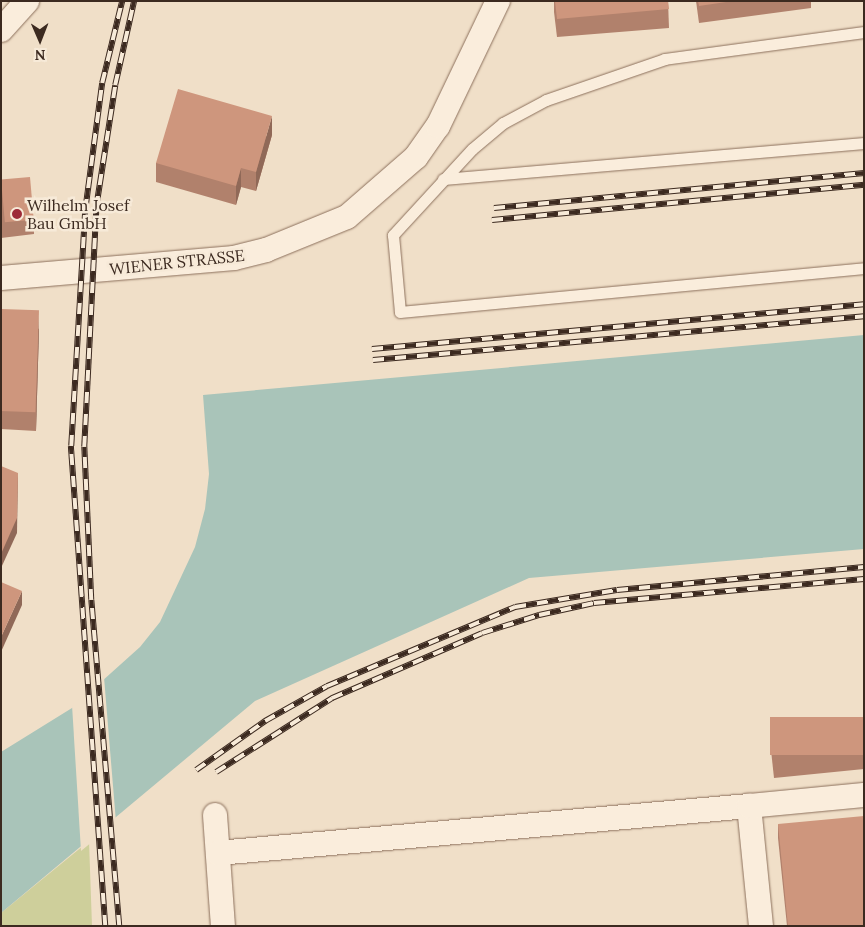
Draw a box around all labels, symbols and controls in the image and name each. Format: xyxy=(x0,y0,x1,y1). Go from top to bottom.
north arrow xyxy=(15,15,65,65)
text: N xyxy=(35,46,46,64)
place label: Wilhelm Josef Bau GmbH xyxy=(27,195,129,233)
marker: Wilhelm Josef Bau GmbH xyxy=(11,208,23,220)
street label: WIENER STRASSE xyxy=(108,245,246,279)

